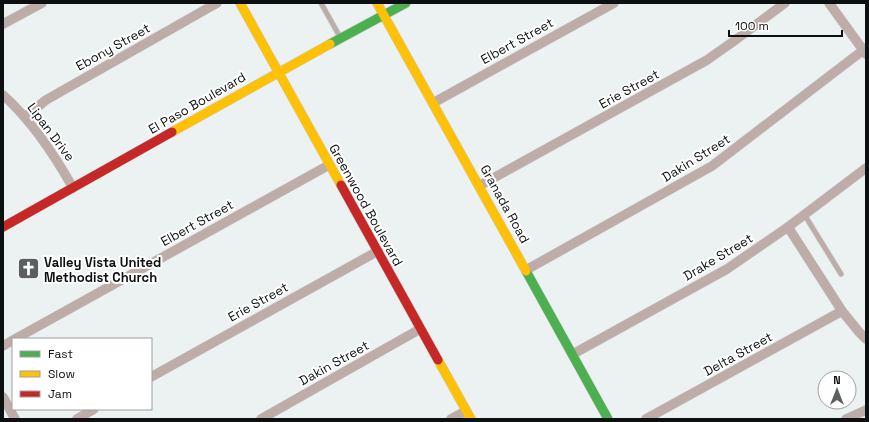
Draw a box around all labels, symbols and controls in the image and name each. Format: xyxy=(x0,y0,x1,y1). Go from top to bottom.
scale bar xyxy=(729,12,842,38)
street label: Elbert Street xyxy=(478,14,556,68)
text: 100 m xyxy=(735,18,769,34)
street label: Ebony Street xyxy=(73,20,153,74)
street label: Erie Street xyxy=(596,66,662,112)
street label: El Paso Boulevard xyxy=(145,68,249,138)
street label: Lipan Drive xyxy=(24,99,78,165)
street label: Dakin Street xyxy=(659,130,733,186)
street label: Greenwood Boulevard xyxy=(325,141,407,269)
street label: Granada Road xyxy=(476,162,534,246)
street label: Elbert Street xyxy=(158,196,236,250)
street label: Drake Street xyxy=(680,230,756,284)
place label: Valley Vista United Methodist Church xyxy=(44,254,161,286)
church icon: Valley Vista United Methodist Church xyxy=(15,256,41,282)
street label: Erie Street xyxy=(225,279,291,325)
street label: Delta Street xyxy=(701,328,775,380)
street label: Dakin Street xyxy=(296,337,372,389)
legend xyxy=(12,338,152,410)
text: Fast xyxy=(48,346,73,362)
text: Slow xyxy=(48,366,75,382)
north arrow xyxy=(817,370,857,410)
text: N xyxy=(833,373,841,387)
text: Jam xyxy=(48,386,72,402)

